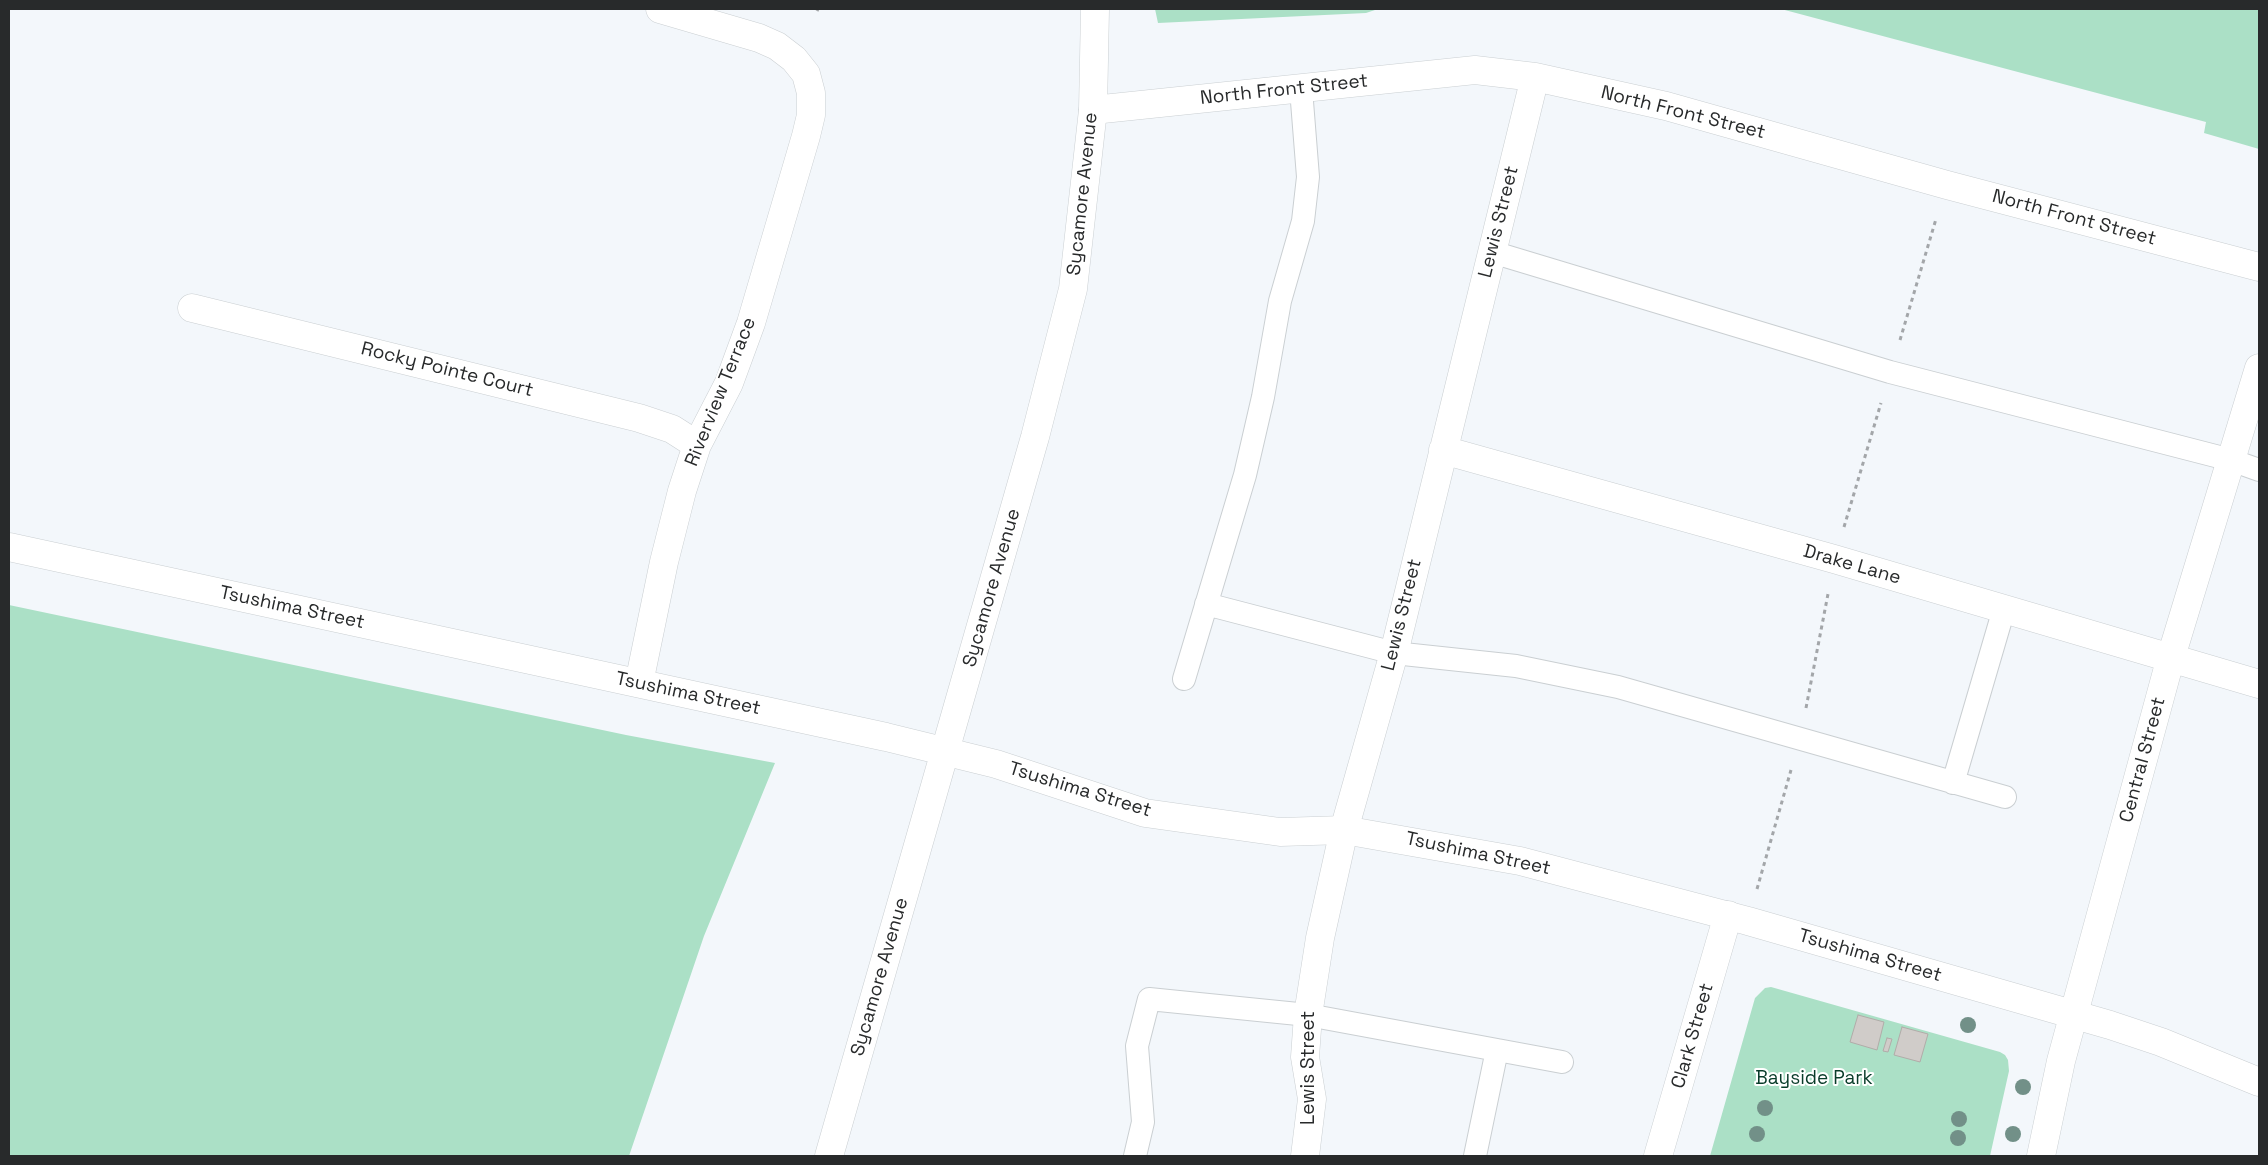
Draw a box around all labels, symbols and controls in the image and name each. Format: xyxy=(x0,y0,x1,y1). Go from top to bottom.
street label: North Front Street xyxy=(1199,70,1369,110)
street label: North Front Street xyxy=(1598,82,1768,144)
street label: Sycamore Avenue xyxy=(1063,111,1103,277)
street label: Lewis Street xyxy=(1474,164,1524,280)
street label: North Front Street xyxy=(1990,185,2158,251)
street label: Riverview Terrace xyxy=(681,314,761,470)
street label: Rocky Pointe Court xyxy=(359,338,535,402)
street label: Sycamore Avenue xyxy=(958,506,1026,670)
street label: Drake Lane xyxy=(1801,540,1903,590)
street label: Lewis Street xyxy=(1377,557,1427,673)
street label: Tsushima Street xyxy=(217,581,367,635)
street label: Tsushima Street xyxy=(613,667,763,721)
street label: Central Street xyxy=(2115,695,2171,825)
street label: Tsushima Street xyxy=(1006,758,1154,822)
street label: Tsushima Street xyxy=(1403,827,1553,881)
street label: Sycamore Avenue xyxy=(846,895,914,1059)
street label: Tsushima Street xyxy=(1796,925,1944,987)
street label: Clark Street xyxy=(1667,981,1719,1091)
street label: Lewis Street xyxy=(1298,1011,1320,1125)
park label: Bayside Park xyxy=(1755,1068,1873,1090)

